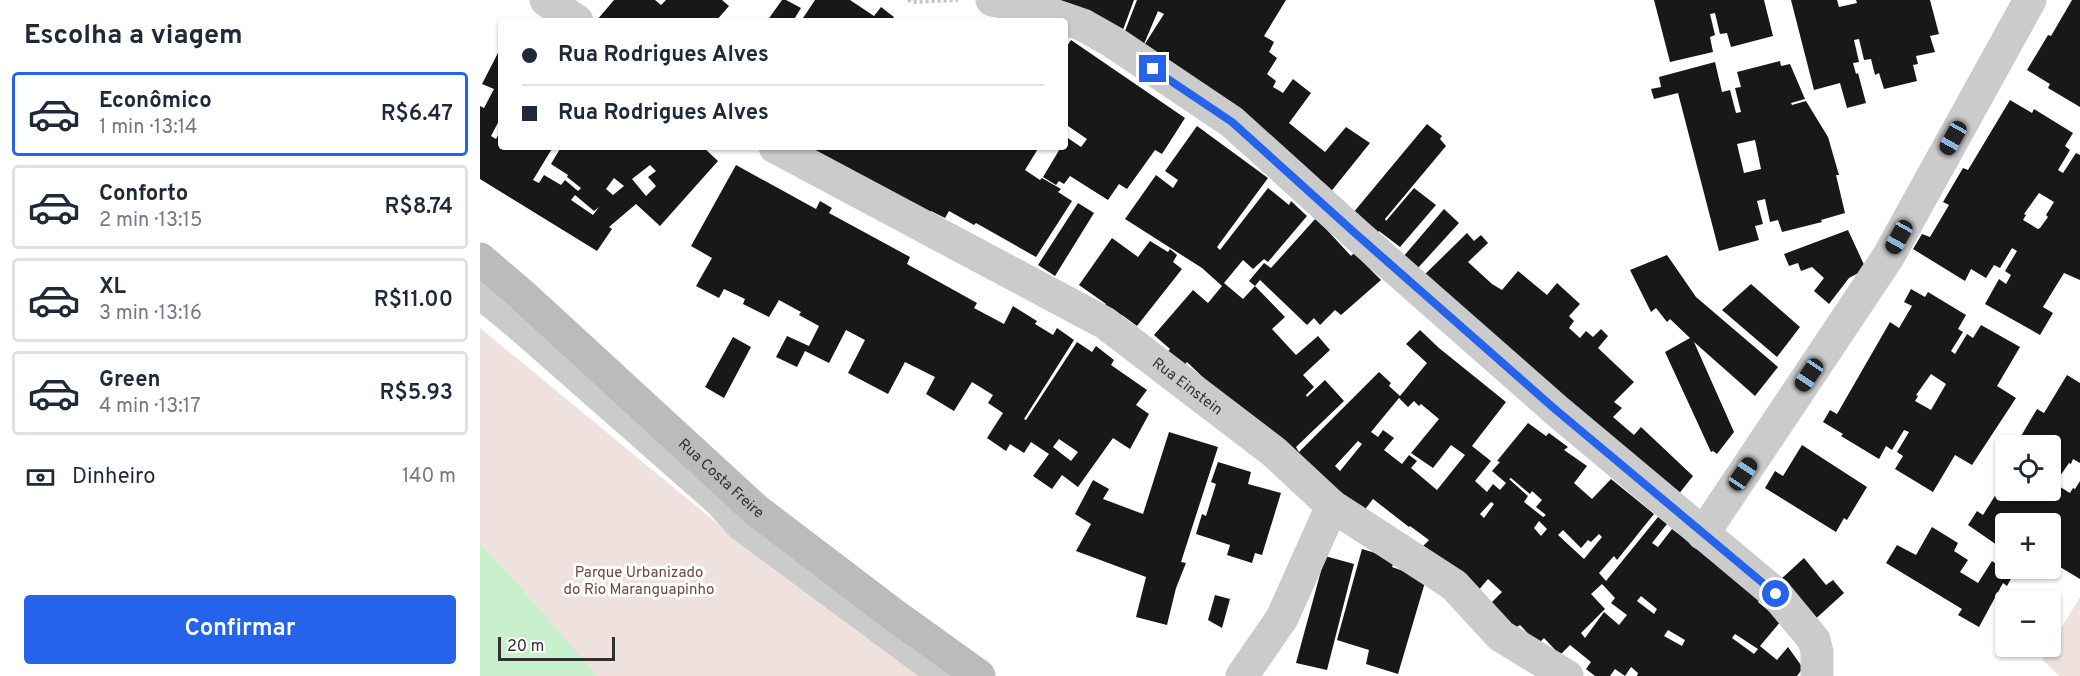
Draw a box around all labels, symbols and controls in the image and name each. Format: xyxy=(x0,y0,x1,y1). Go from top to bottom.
text: Escolha a viagem xyxy=(24,19,243,53)
text: Rua Rodrigues Alves xyxy=(558,42,769,69)
route end xyxy=(1139,55,1166,82)
icon: car xyxy=(27,87,81,141)
text: Econômico xyxy=(99,88,212,115)
text: Rua Rodrigues Alves xyxy=(558,100,769,127)
text: R$6.47 xyxy=(381,101,453,128)
text: 1 min · 13:14 xyxy=(99,115,197,141)
car xyxy=(1936,118,1970,158)
icon: car xyxy=(27,180,81,234)
text: Conforto xyxy=(99,181,188,208)
text: R$8.74 xyxy=(385,194,453,221)
text: 2 min · 13:15 xyxy=(99,208,203,234)
car xyxy=(1882,217,1916,257)
icon: car xyxy=(27,273,81,327)
text: XL xyxy=(99,274,126,301)
text: R$11.00 xyxy=(374,287,453,314)
text: 3 min · 13:16 xyxy=(99,301,202,327)
street label: Rua Einstein xyxy=(1148,354,1226,420)
car xyxy=(1791,355,1827,395)
icon: car xyxy=(27,366,81,420)
text: Green xyxy=(99,367,161,394)
text: R$5.93 xyxy=(380,380,453,407)
text: 4 min · 13:17 xyxy=(99,394,201,420)
street label: Rua Costa Freire xyxy=(673,435,767,523)
map controls xyxy=(1995,435,2061,657)
button: locate xyxy=(1995,435,2061,501)
car xyxy=(1725,454,1761,494)
icon: cash xyxy=(24,461,57,494)
text: Dinheiro xyxy=(72,464,155,491)
text: 140 m xyxy=(402,464,456,490)
button: + xyxy=(1995,513,2061,579)
park label: Parque Urbanizado do Rio Maranguapinho xyxy=(564,564,714,600)
route start xyxy=(1762,580,1789,607)
button: − xyxy=(1995,591,2061,657)
button: Confirmar xyxy=(24,595,456,664)
scale bar xyxy=(498,634,615,662)
text: 20 m xyxy=(507,637,544,657)

